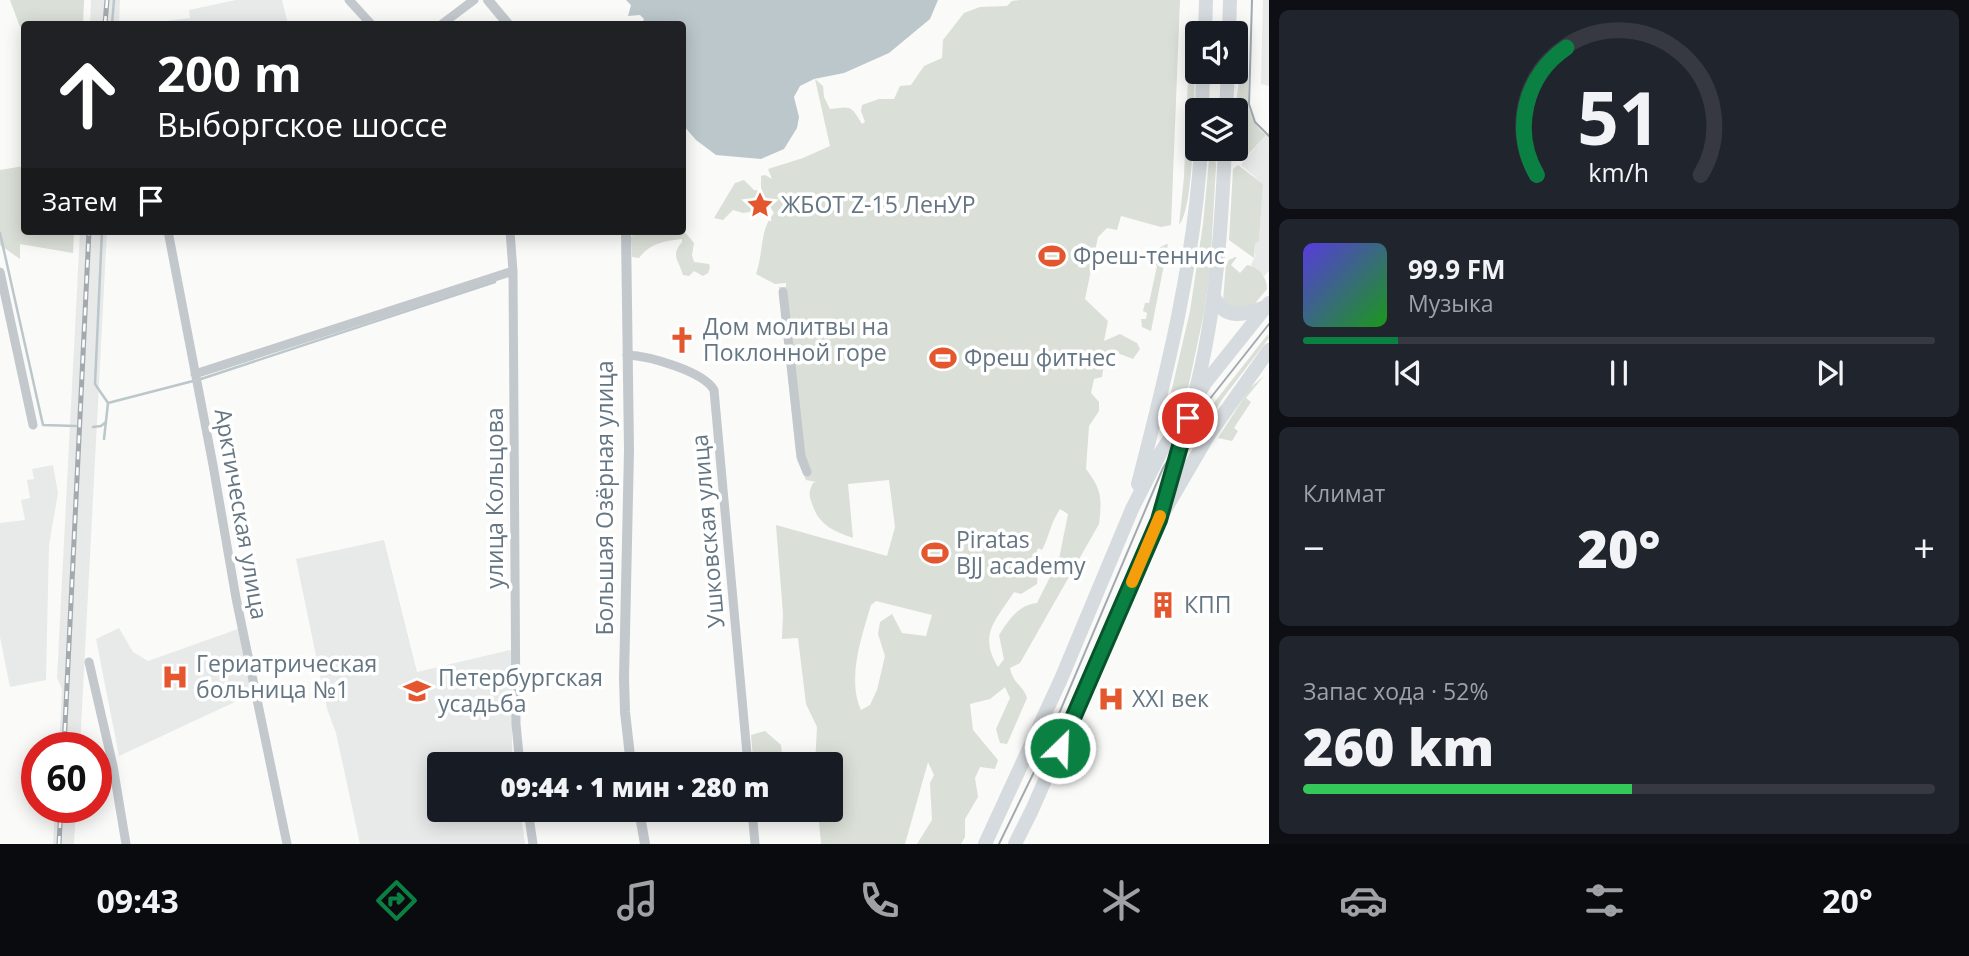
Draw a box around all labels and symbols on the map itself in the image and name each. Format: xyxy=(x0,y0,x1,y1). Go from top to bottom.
place label: ЖБОТ Z-15 ЛенУР xyxy=(781,188,975,220)
place icon: ЖБОТ Z-15 ЛенУР xyxy=(745,190,775,220)
place label: Фреш-теннис xyxy=(1073,239,1225,271)
sports icon: Фреш-теннис xyxy=(1037,241,1067,271)
place label: Дом молитвы на Поклонной горе xyxy=(703,310,889,368)
church icon: Дом молитвы на Поклонной горе xyxy=(667,325,697,355)
place label: Фреш фитнес xyxy=(964,341,1116,373)
sports icon: Фреш фитнес xyxy=(928,343,958,373)
street label: Большая Озёрная улица xyxy=(588,360,620,636)
pin xyxy=(1158,388,1218,448)
street label: Арктическая улица xyxy=(208,406,276,622)
street label: улица Кольцова xyxy=(478,407,510,589)
street label: Ушковская улица xyxy=(683,433,731,629)
place label: Piratas BJJ academy xyxy=(956,523,1086,581)
sports icon: Piratas BJJ academy xyxy=(920,538,950,568)
place label: КПП xyxy=(1184,588,1232,620)
building icon: КПП xyxy=(1148,590,1178,620)
place label: Гериатрическая больница №1 xyxy=(196,647,377,705)
place label: Петербургская усадьба xyxy=(438,661,603,719)
hospital icon: Гериатрическая больница №1 xyxy=(160,662,190,692)
school or university icon: Петербургская усадьба xyxy=(402,676,432,706)
place label: XXI век xyxy=(1132,682,1209,714)
hospital icon: XXI век xyxy=(1096,684,1126,714)
position arrow xyxy=(1023,711,1097,785)
speed limit sign: 60 xyxy=(21,732,112,823)

